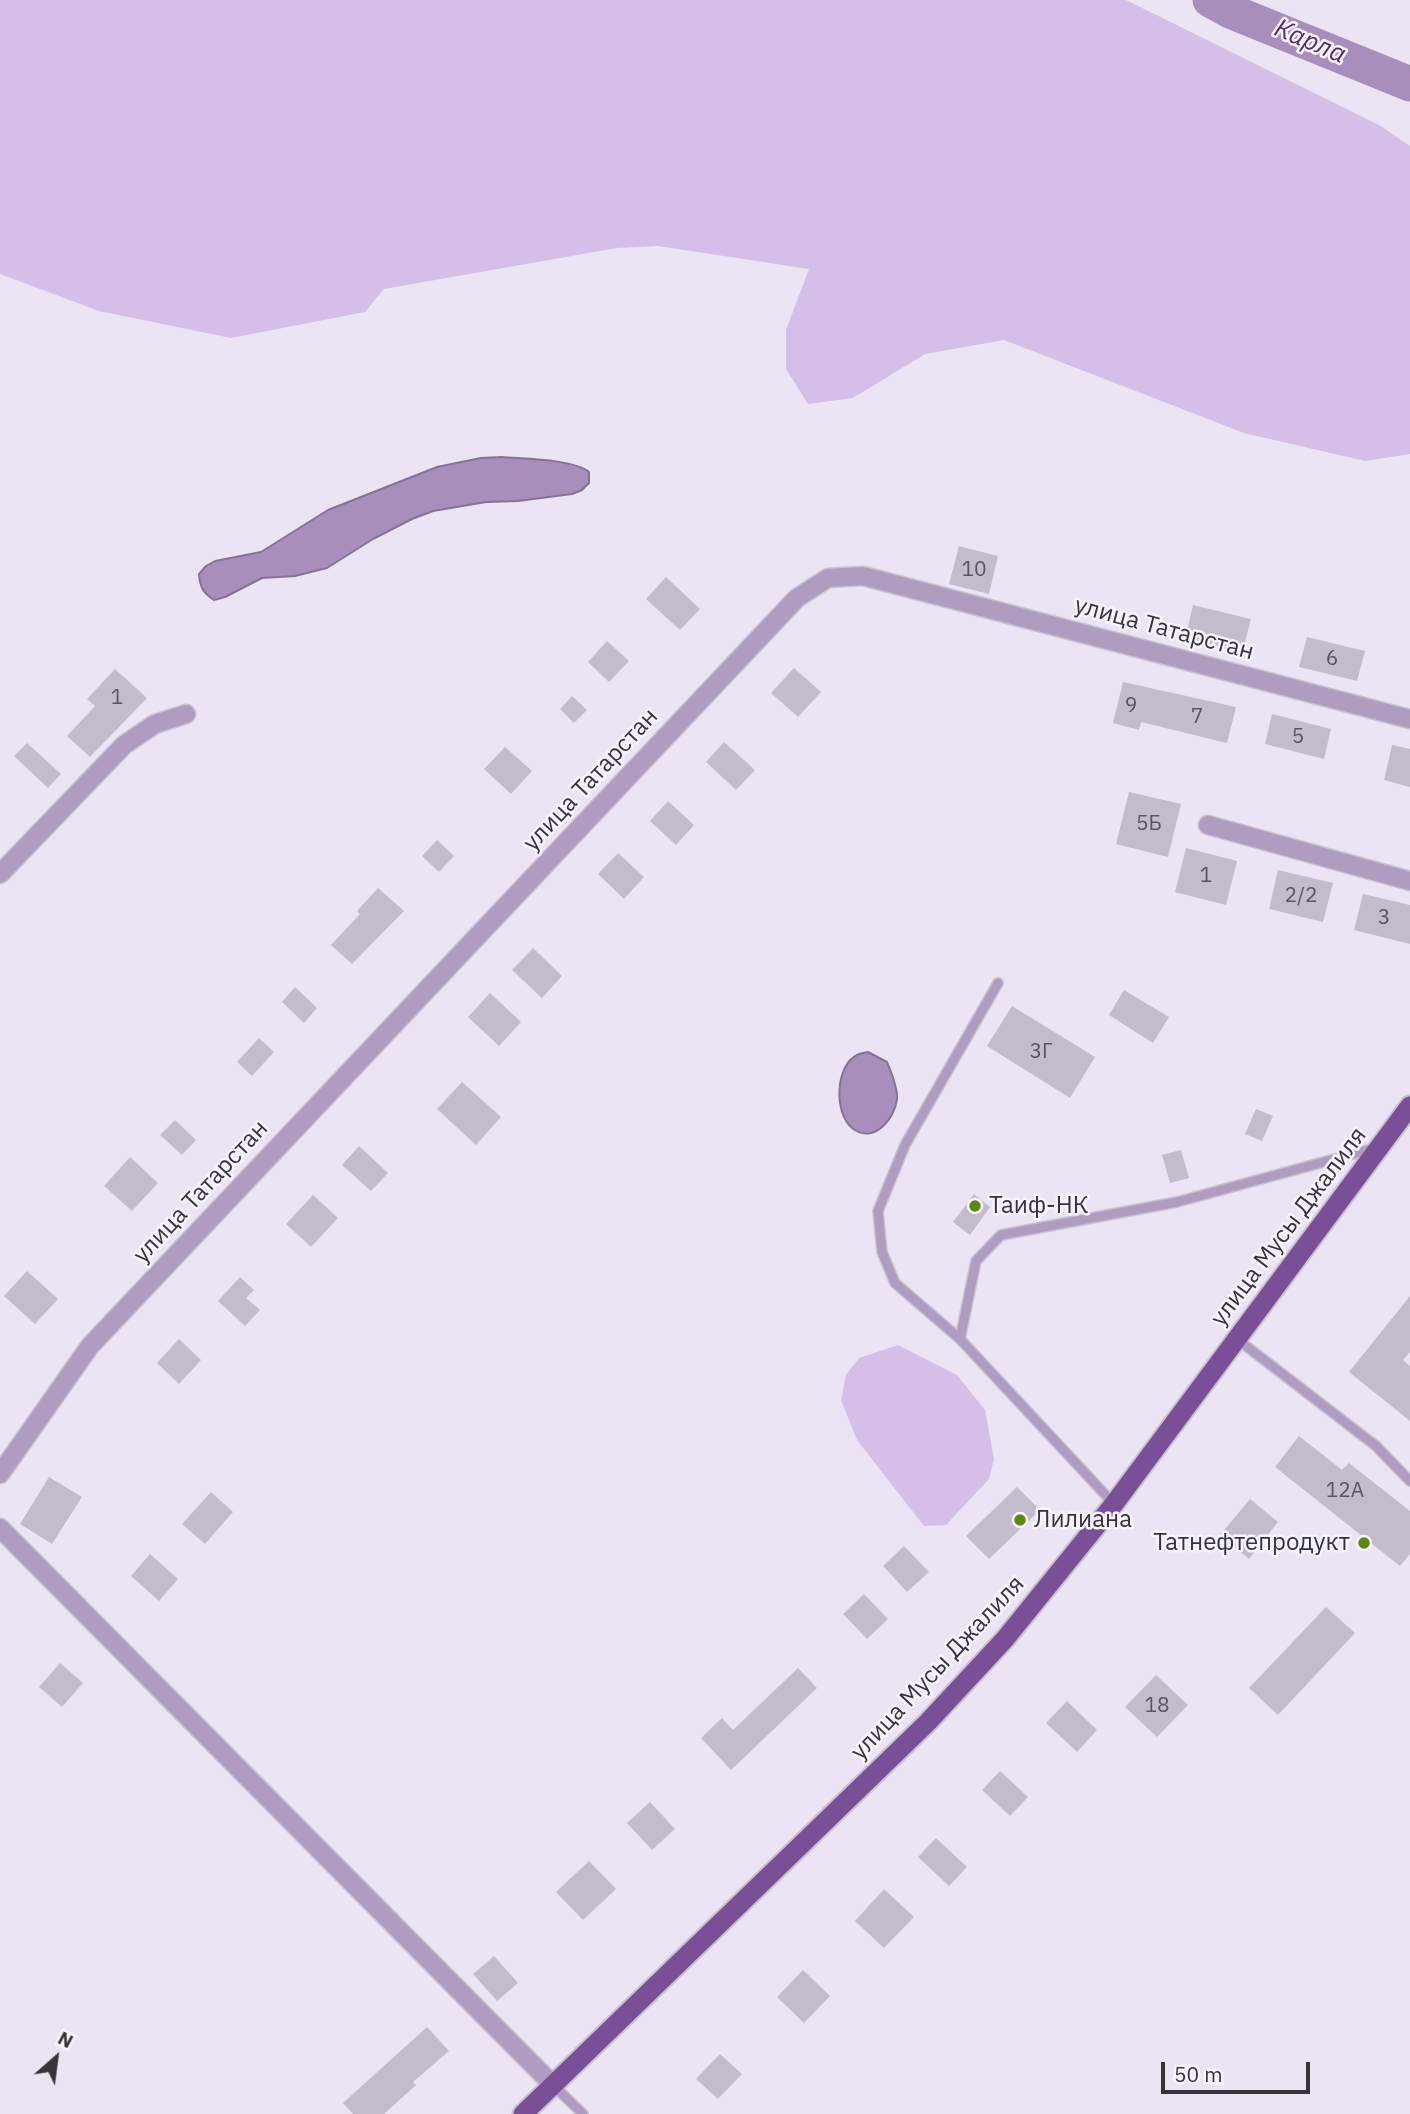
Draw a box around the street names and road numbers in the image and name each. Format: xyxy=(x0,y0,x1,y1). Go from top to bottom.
street label: улица Татарстан xyxy=(1071,591,1257,667)
street label: улица Татарстан xyxy=(518,703,664,857)
street label: улица Татарстан xyxy=(128,1115,274,1269)
street label: улица Мусы Джалиля xyxy=(1205,1122,1373,1332)
street label: улица Мусы Джалиля xyxy=(845,1570,1031,1766)

